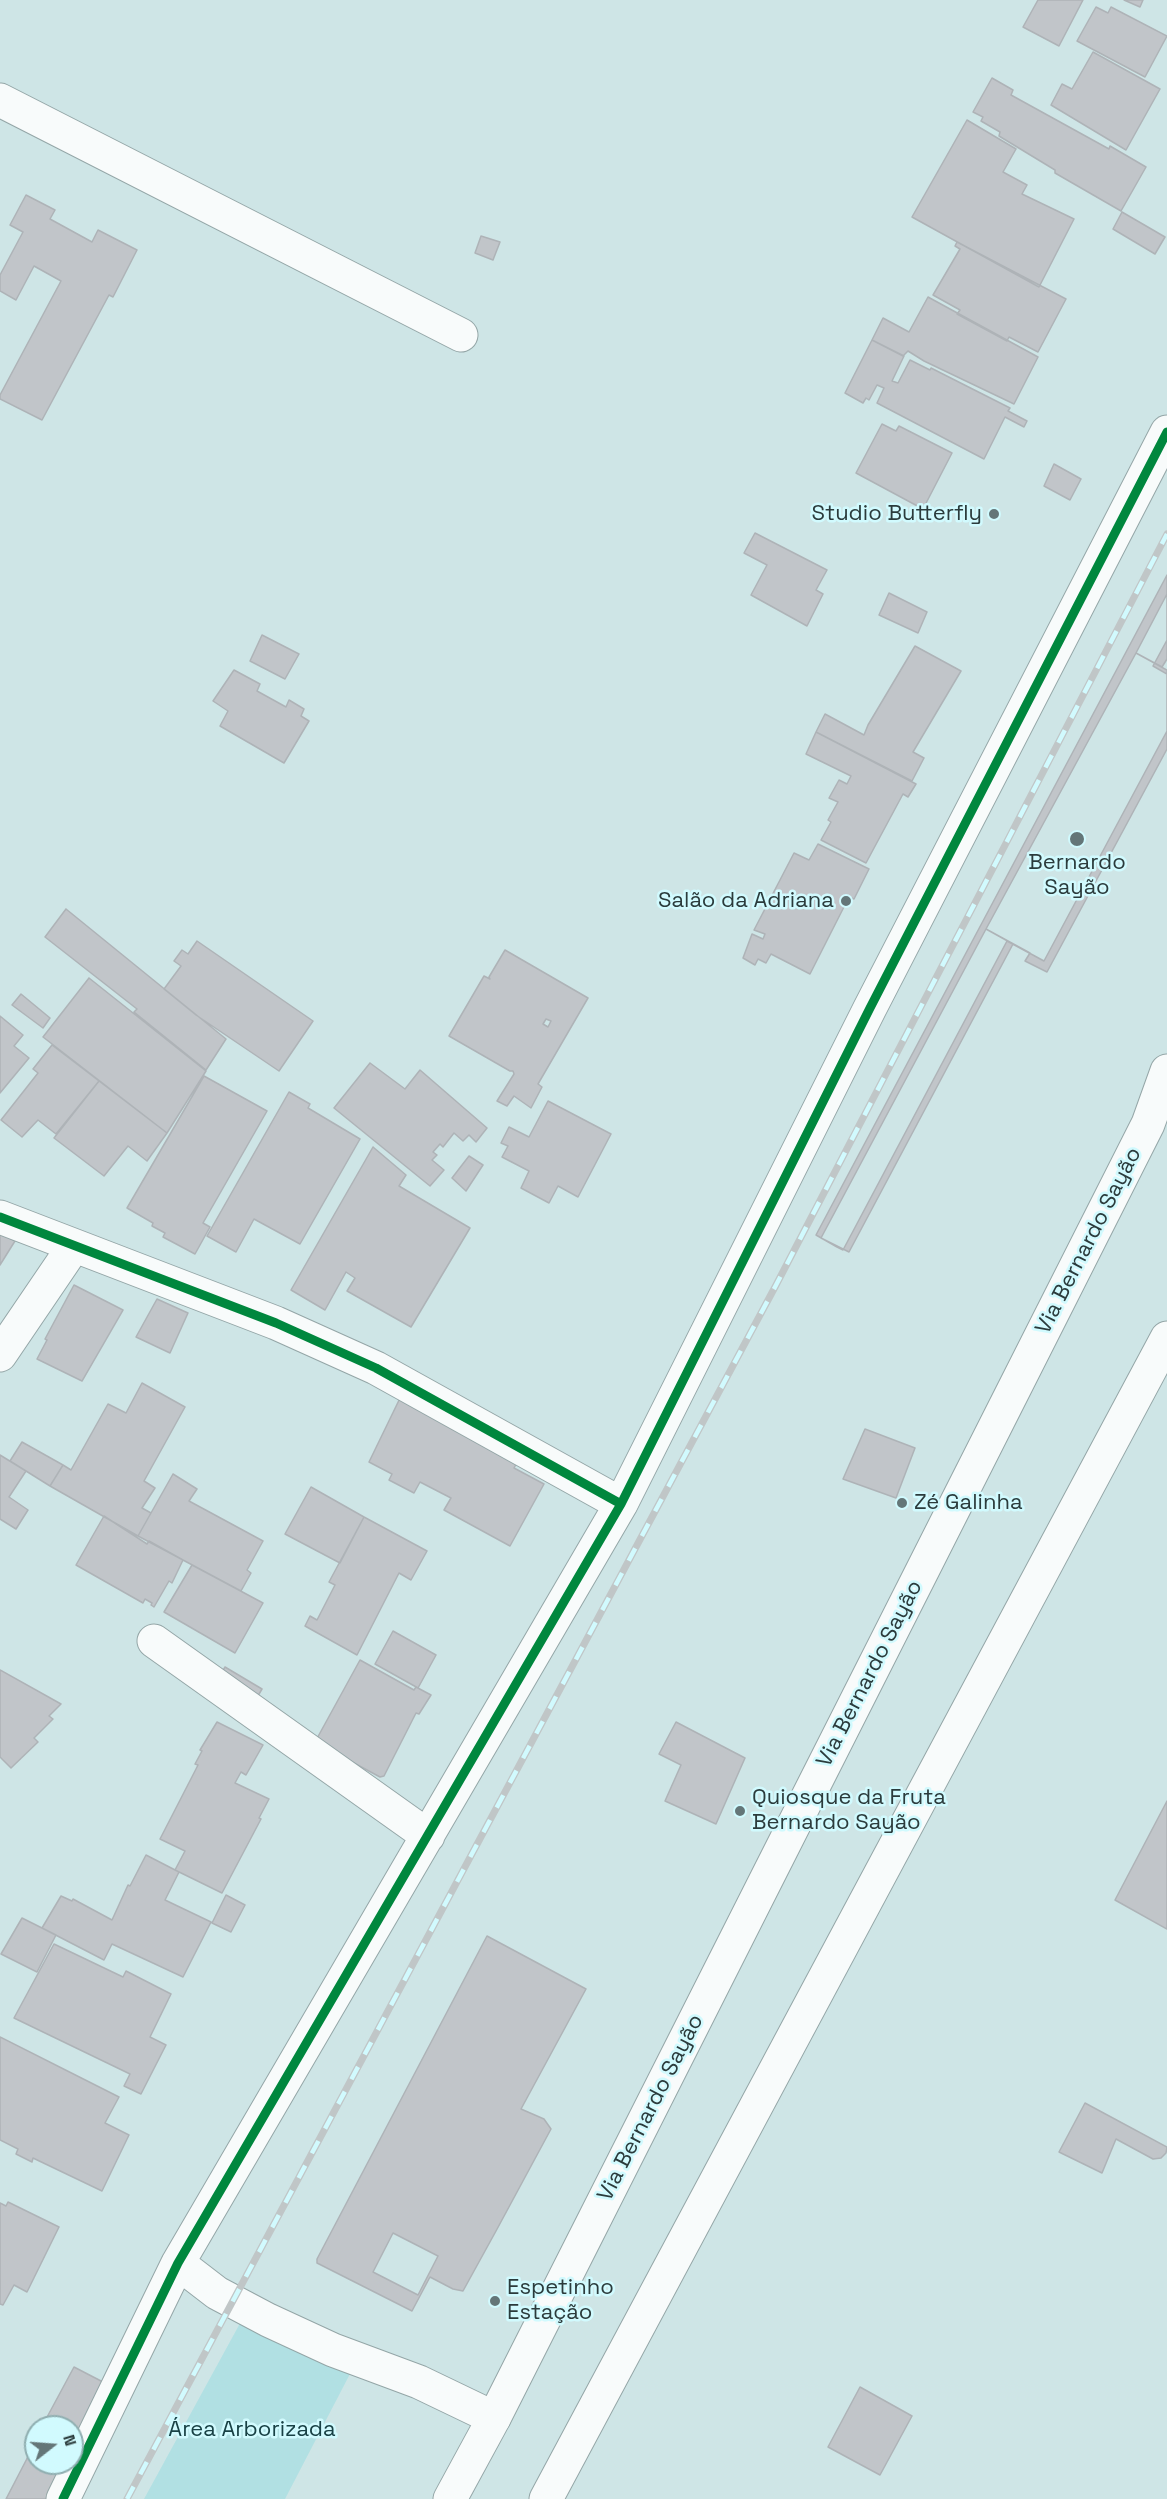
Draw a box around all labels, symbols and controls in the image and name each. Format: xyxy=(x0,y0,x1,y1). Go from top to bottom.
place label: Studio Butterfly xyxy=(812,501,982,527)
marker: Studio Butterfly xyxy=(987,507,1001,521)
marker: Bernardo Sayão xyxy=(1068,830,1086,848)
place label: Bernardo Sayão xyxy=(1028,850,1126,902)
place label: Salão da Adriana xyxy=(658,888,834,914)
marker: Salão da Adriana xyxy=(839,894,853,908)
street label: Via Bernardo Sayão xyxy=(1031,1143,1147,1339)
place label: Zé Galinha xyxy=(914,1490,1023,1516)
marker: Zé Galinha xyxy=(895,1496,909,1510)
street label: Via Bernardo Sayão xyxy=(812,1576,928,1772)
place label: Quiosque da Fruta Bernardo Sayão xyxy=(752,1785,946,1837)
marker: Quiosque da Fruta Bernardo Sayão xyxy=(733,1804,747,1818)
street label: Via Bernardo Sayão xyxy=(593,2010,709,2206)
place label: Espetinho Estação xyxy=(507,2275,614,2326)
marker: Espetinho Estação xyxy=(488,2294,502,2308)
north arrow xyxy=(24,2415,84,2475)
park label: Área Arborizada xyxy=(168,2417,336,2443)
text: N xyxy=(58,2432,81,2448)

